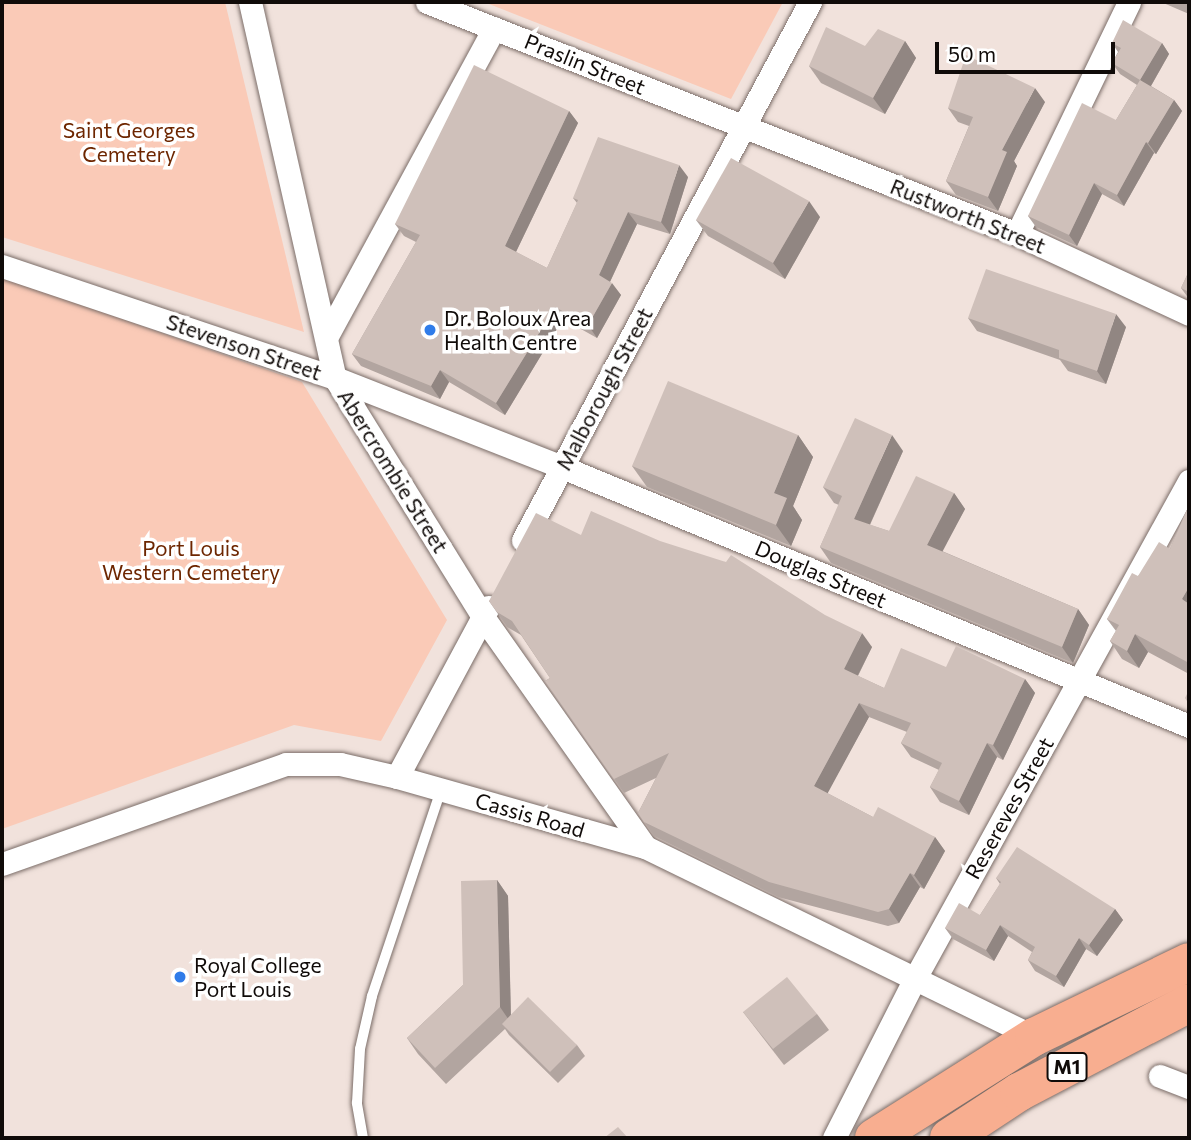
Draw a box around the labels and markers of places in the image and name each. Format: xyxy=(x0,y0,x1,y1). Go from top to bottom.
place label: Dr. Boloux Area Health Centre xyxy=(444,305,591,355)
marker: Dr. Boloux Area Health Centre xyxy=(422,322,438,338)
place label: Royal College Port Louis xyxy=(194,952,321,1002)
marker: Royal College Port Louis xyxy=(172,969,188,985)

